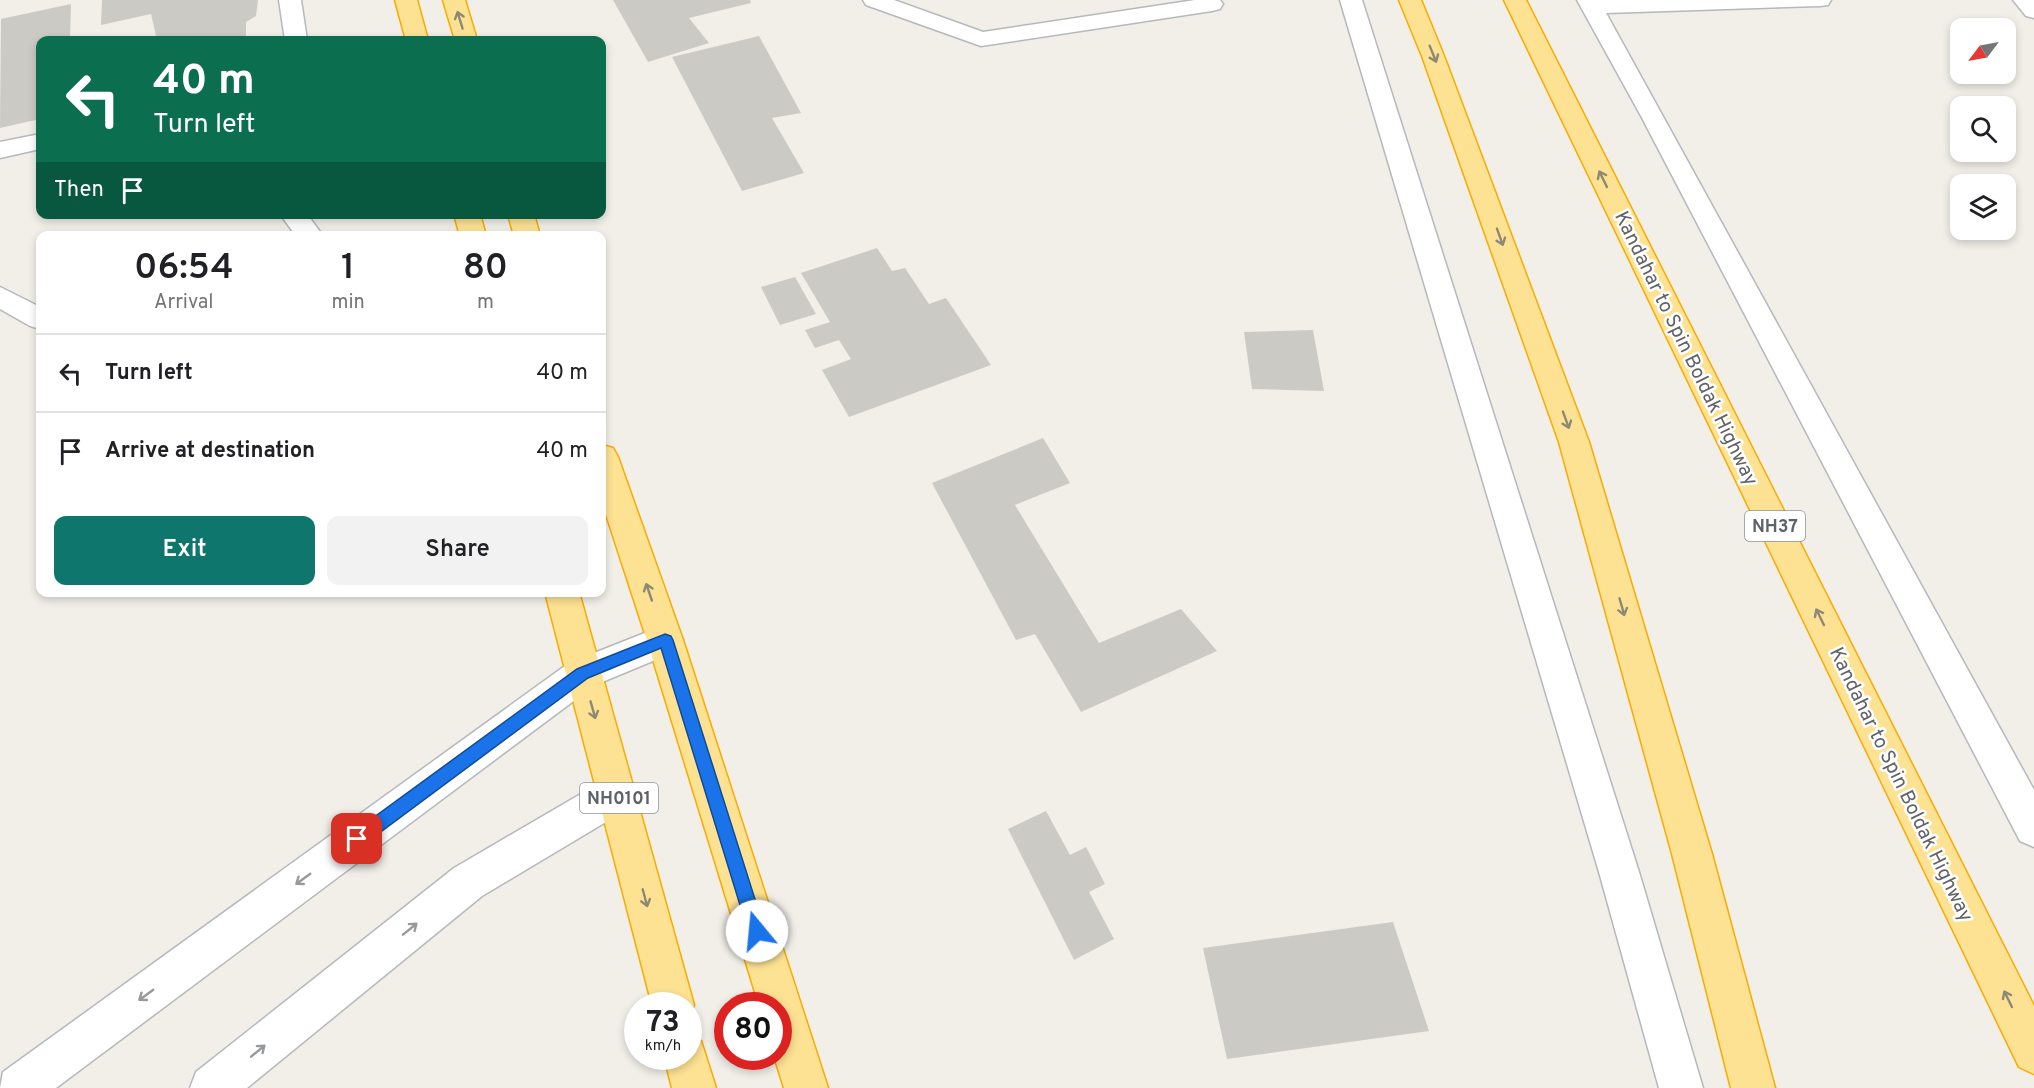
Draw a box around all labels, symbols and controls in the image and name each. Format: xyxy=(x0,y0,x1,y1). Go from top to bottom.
one-way arrow xyxy=(454,11,465,30)
north arrow xyxy=(1950,18,2016,84)
map controls xyxy=(1950,18,2016,240)
one-way arrow xyxy=(1428,44,1439,63)
text: 40 m xyxy=(153,56,255,109)
icon: left xyxy=(54,60,132,138)
button: search xyxy=(1950,96,2016,162)
text: Turn left xyxy=(153,108,255,142)
one-way arrow xyxy=(1597,170,1609,188)
icon: arrive xyxy=(116,174,149,207)
button: layers xyxy=(1950,174,2016,240)
text: Then xyxy=(54,177,104,204)
street label: Kandahar to Spin Boldak Highway xyxy=(1607,207,1763,491)
one-way arrow xyxy=(1495,227,1506,246)
text: 06:54 xyxy=(134,246,234,292)
text: 1 xyxy=(341,246,355,292)
text: 80 xyxy=(463,246,508,292)
text: Arrival xyxy=(154,290,214,316)
text: min xyxy=(331,290,365,316)
text: m xyxy=(477,290,494,316)
icon: left xyxy=(54,357,87,390)
text: Turn left xyxy=(105,360,193,387)
text: 40 m xyxy=(536,360,588,387)
one-way arrow xyxy=(1562,411,1573,429)
icon: arrive xyxy=(54,435,87,468)
text: Arrive at destination xyxy=(105,438,315,465)
text: 40 m xyxy=(536,438,588,465)
road number: NH37 xyxy=(1745,511,1805,541)
button: Exit xyxy=(54,516,315,585)
button: Share xyxy=(327,516,588,585)
one-way arrow xyxy=(642,583,653,602)
one-way arrow xyxy=(1617,597,1628,616)
one-way arrow xyxy=(1813,609,1825,627)
street label: Kandahar to Spin Boldak Highway xyxy=(1822,643,1978,927)
one-way arrow xyxy=(588,700,599,719)
road number: NH0101 xyxy=(580,783,658,813)
pin xyxy=(331,813,382,864)
icon: arrive xyxy=(340,822,373,855)
one-way arrow xyxy=(295,872,311,885)
one-way arrow xyxy=(639,888,651,907)
position arrow xyxy=(725,899,789,963)
one-way arrow xyxy=(402,923,418,936)
one-way arrow xyxy=(138,989,154,1001)
one-way arrow xyxy=(2002,991,2013,1009)
speed limit sign: 80 xyxy=(714,992,792,1070)
text: 73 xyxy=(646,1005,680,1042)
text: km/h xyxy=(645,1037,681,1056)
one-way arrow xyxy=(250,1045,266,1058)

